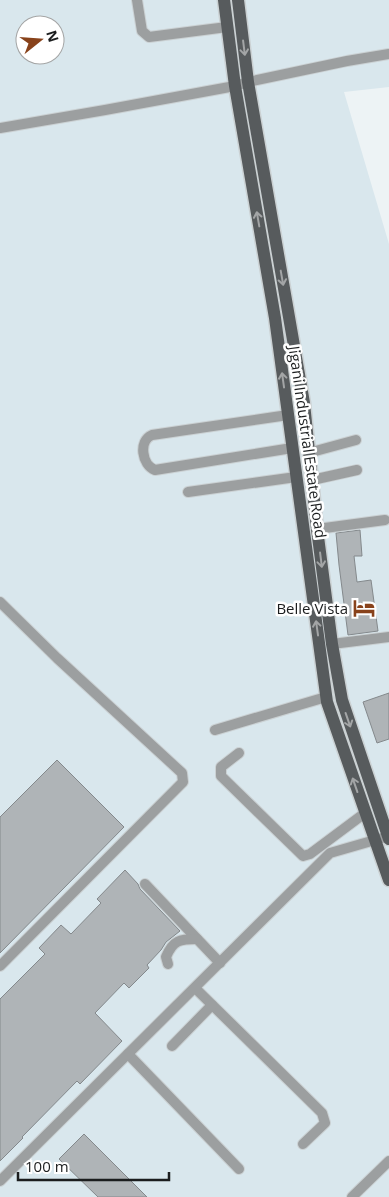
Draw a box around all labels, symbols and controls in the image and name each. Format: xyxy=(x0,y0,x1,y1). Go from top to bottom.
north arrow xyxy=(15,15,65,65)
text: N xyxy=(42,28,64,44)
one-way arrow xyxy=(239,40,249,56)
one-way arrow xyxy=(253,212,263,228)
one-way arrow xyxy=(277,269,287,285)
street label: Jigani Industrial Estate Road xyxy=(284,343,331,539)
one-way arrow xyxy=(278,372,288,388)
one-way arrow xyxy=(316,551,326,567)
hotel icon: Belle Vista xyxy=(351,595,377,621)
place label: Belle Vista xyxy=(276,598,348,618)
one-way arrow xyxy=(311,620,321,636)
one-way arrow xyxy=(344,711,353,727)
one-way arrow xyxy=(350,777,360,793)
scale bar xyxy=(18,1150,169,1182)
text: 100 m xyxy=(25,1156,69,1176)

